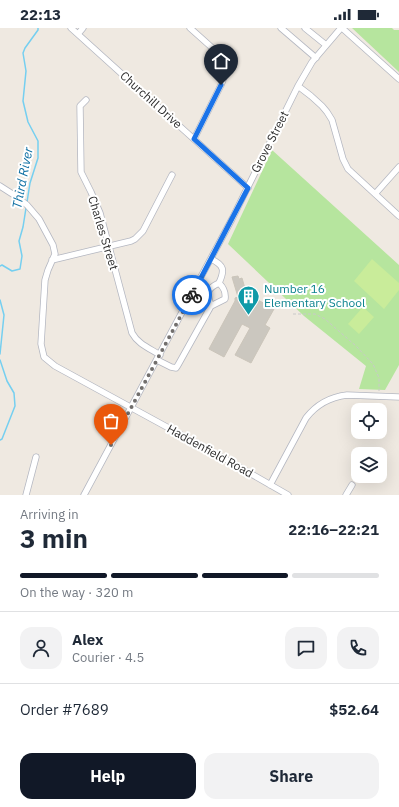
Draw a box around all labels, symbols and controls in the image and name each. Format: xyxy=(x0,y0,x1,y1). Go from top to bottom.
text: 22:13 xyxy=(20,5,61,24)
pin xyxy=(204,44,238,85)
icon: home xyxy=(210,50,232,72)
street label: Churchill Drive xyxy=(117,68,186,132)
street label: Grove Street xyxy=(248,108,292,175)
water label: Third River xyxy=(8,145,37,210)
street label: Charles Street xyxy=(85,194,122,272)
courier xyxy=(172,275,212,315)
place label: Number 16 Elementary School xyxy=(264,281,365,310)
building icon: Number 16 Elementary School xyxy=(235,283,261,316)
icon: bike xyxy=(181,284,203,306)
map controls xyxy=(351,403,387,483)
button: locate xyxy=(351,403,387,439)
pin xyxy=(94,404,128,445)
icon: bag xyxy=(100,410,122,432)
street label: Haddenfield Road xyxy=(165,421,256,480)
button: layers xyxy=(351,447,387,483)
text: Arriving in xyxy=(20,506,79,523)
text: 22:16–22:21 xyxy=(288,520,379,539)
text: 3 min xyxy=(20,521,88,555)
text: On the way · 320 m xyxy=(20,584,133,601)
button: person xyxy=(20,627,62,669)
button: chat xyxy=(285,627,327,669)
button: phone xyxy=(337,627,379,669)
text: Alex xyxy=(72,630,103,649)
text: Courier · 4.5 xyxy=(72,649,144,666)
text: Order #7689 xyxy=(20,700,109,719)
text: $52.64 xyxy=(329,700,379,719)
button: Help xyxy=(20,753,196,799)
button: Share xyxy=(204,753,379,799)

